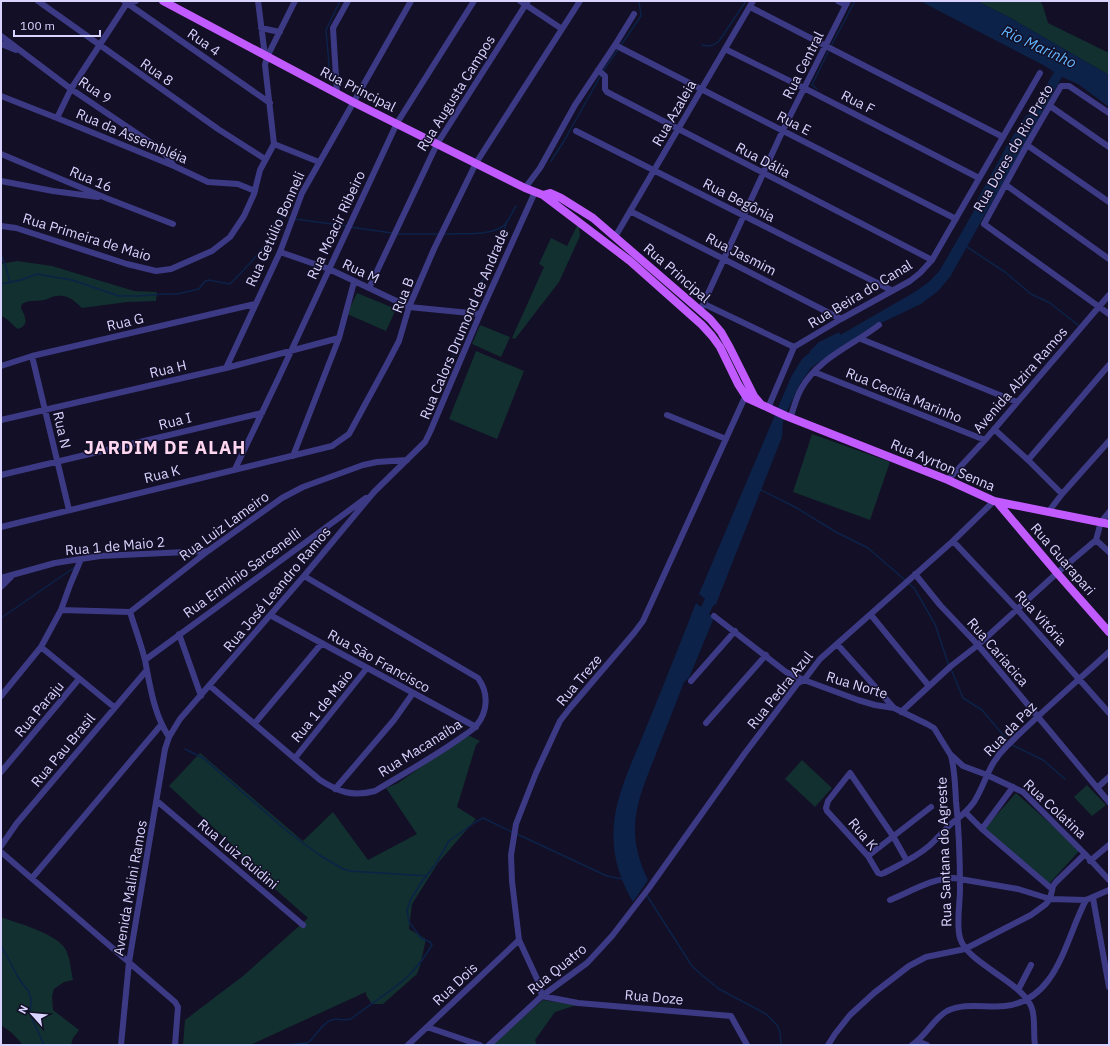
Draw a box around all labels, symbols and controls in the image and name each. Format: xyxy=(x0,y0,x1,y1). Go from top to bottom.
scale bar xyxy=(14,12,100,38)
text: 100 m xyxy=(20,18,55,33)
water label: Rio Marinho xyxy=(999,21,1080,72)
street label: Rua 4 xyxy=(184,24,224,60)
street label: Rua Central xyxy=(778,28,828,102)
street label: Rua Augusta Campos xyxy=(413,31,499,154)
street label: Rua 8 xyxy=(137,54,177,90)
street label: Rua Principal xyxy=(317,62,399,116)
street label: Rua 9 xyxy=(75,72,115,108)
street label: Rua Azaleia xyxy=(648,76,700,149)
street label: Rua Dores do Rio Preto xyxy=(969,81,1057,215)
street label: Rua F xyxy=(838,86,878,118)
street label: Rua da Assembléia xyxy=(73,104,191,168)
street label: Rua E xyxy=(774,107,814,139)
street label: Rua Dália xyxy=(733,138,794,182)
street label: Rua 16 xyxy=(67,162,115,196)
street label: Rua Moacir Ribeiro xyxy=(303,168,369,282)
street label: Rua Getúlio Bonneli xyxy=(241,169,309,289)
street label: Rua Begônia xyxy=(700,174,779,226)
street label: Rua Primeira de Maio xyxy=(21,209,153,265)
street label: Rua Calors Drumond de Andrade xyxy=(416,226,512,422)
street label: Rua Jasmim xyxy=(703,228,779,280)
street label: Rua Principal xyxy=(640,239,714,307)
street label: Rua M xyxy=(340,255,382,287)
street label: Rua Beira do Canal xyxy=(805,256,916,332)
street label: Rua B xyxy=(388,275,418,315)
street label: Rua G xyxy=(105,309,145,335)
street label: Avenida Alzira Ramos xyxy=(969,323,1071,437)
street label: Rua H xyxy=(148,356,188,382)
street label: Rua Cecília Marinho xyxy=(843,363,965,427)
street label: Rua I xyxy=(157,408,193,434)
street label: Rua N xyxy=(49,410,75,450)
street label: Rua Ayrton Senna xyxy=(888,435,998,495)
district label: JARDIM DE ALAH xyxy=(84,436,246,459)
street label: Rua K xyxy=(142,461,182,487)
street label: Rua Luiz Lameiro xyxy=(176,487,273,565)
street label: Rua Guarapari xyxy=(1027,519,1099,599)
street label: Rua José Leandro Ramos xyxy=(219,523,335,655)
street label: Rua Ermínio Sarcenelli xyxy=(180,524,304,622)
street label: Rua 1 de Maio 2 xyxy=(64,533,166,559)
street label: Rua Vitória xyxy=(1011,587,1071,650)
street label: Rua Cariacica xyxy=(963,614,1033,690)
street label: Rua São Francisco xyxy=(324,625,434,697)
street label: Rua Pedra Azul xyxy=(743,647,817,733)
street label: Rua Treze xyxy=(552,650,606,709)
street label: Rua 1 de Maio xyxy=(287,666,357,746)
street label: Rua Norte xyxy=(824,667,890,703)
street label: Rua Paraju xyxy=(10,677,68,741)
street label: Rua da Paz xyxy=(980,698,1041,760)
street label: Rua Pau Brasil xyxy=(27,709,99,790)
street label: Rua Macanaíba xyxy=(375,715,466,781)
street label: Rua Colatina xyxy=(1020,775,1091,843)
street label: Rua Santana do Agreste xyxy=(932,776,956,927)
street label: Rua K xyxy=(844,814,882,854)
street label: Rua Luiz Guidini xyxy=(194,815,282,893)
street label: Avenida Malini Ramos xyxy=(109,819,151,957)
street label: Rua Quatro xyxy=(524,940,590,998)
street label: Rua Dois xyxy=(429,958,481,1009)
street label: Rua Doze xyxy=(624,985,684,1009)
north arrow xyxy=(12,994,52,1034)
text: N xyxy=(15,1003,31,1016)

